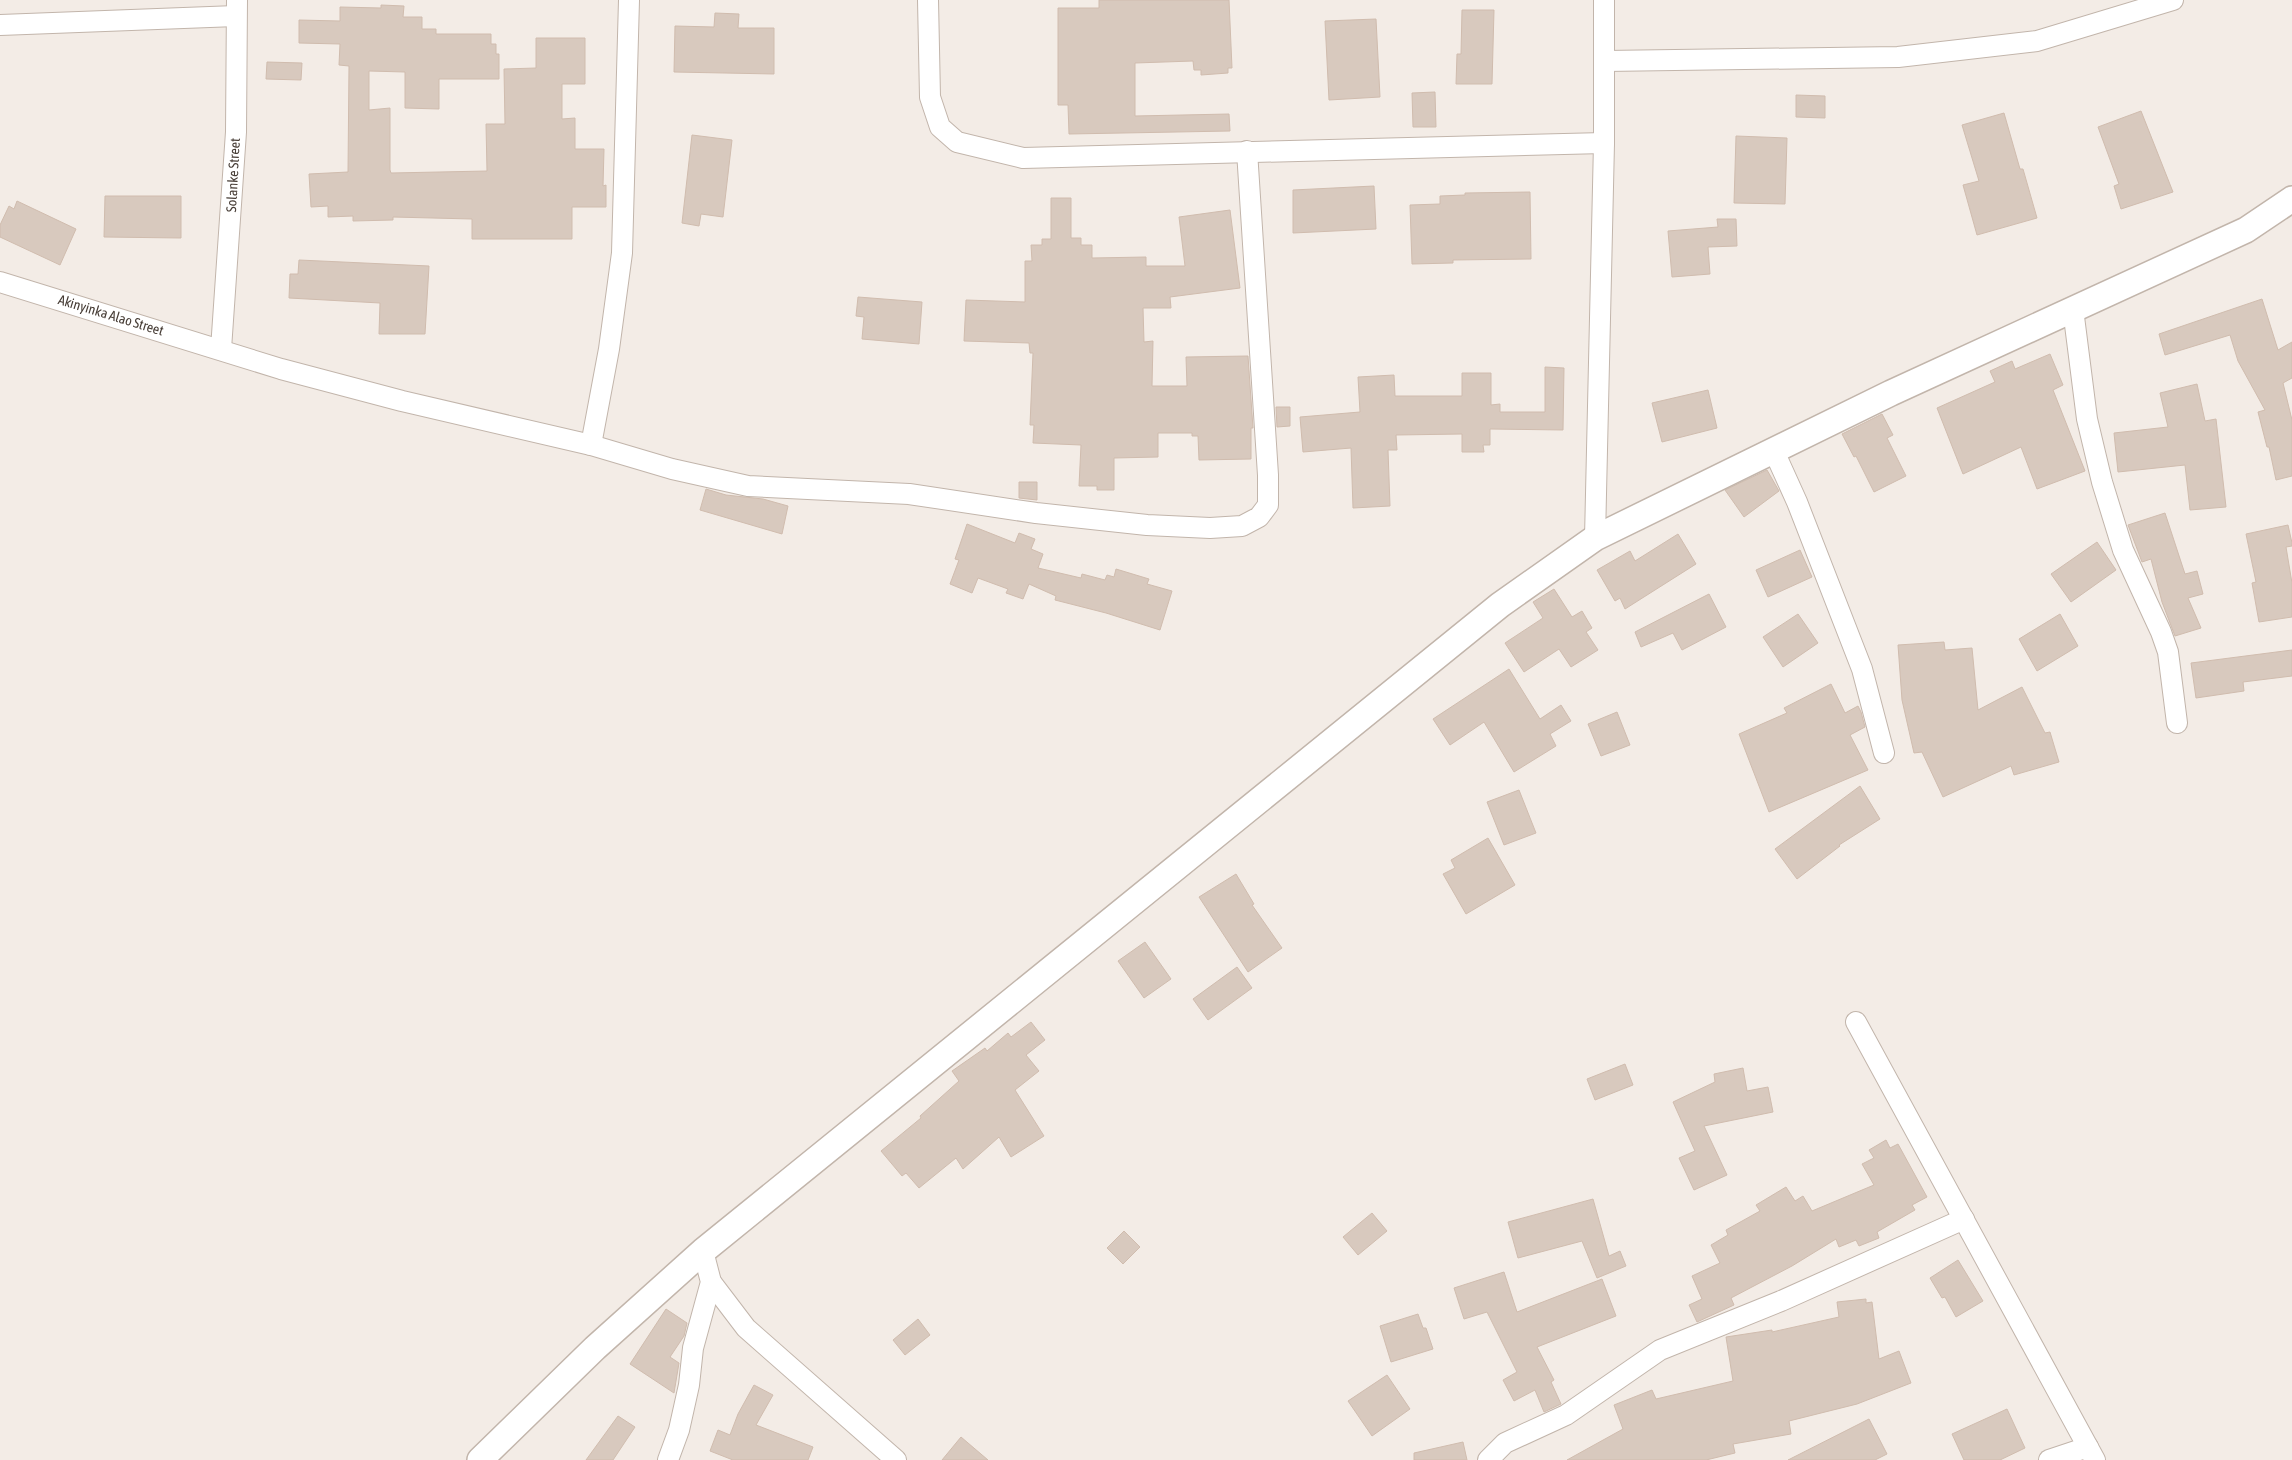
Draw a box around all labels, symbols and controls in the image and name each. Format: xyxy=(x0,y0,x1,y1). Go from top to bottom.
street label: Solanke Street xyxy=(223,137,243,213)
street label: Akinyinka Alao Street xyxy=(56,291,166,339)

